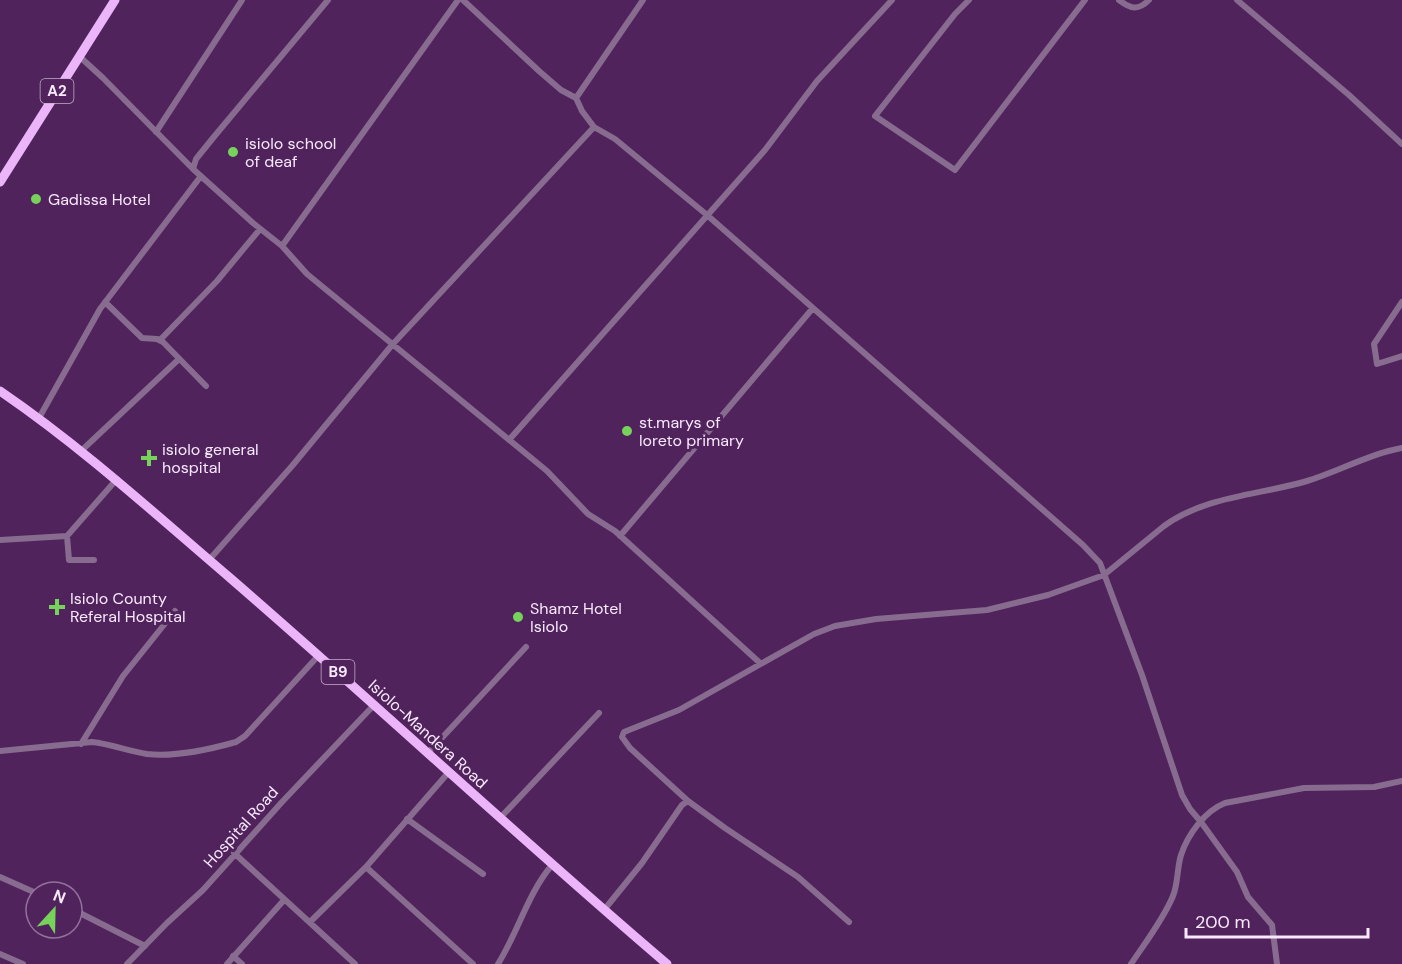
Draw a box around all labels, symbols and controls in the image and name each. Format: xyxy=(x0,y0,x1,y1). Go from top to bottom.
road number: A2 xyxy=(40,79,74,103)
place label: isiolo school of deaf xyxy=(245,133,336,172)
marker: isiolo school of deaf xyxy=(226,145,240,159)
place label: Gadissa Hotel xyxy=(48,189,151,210)
marker: Gadissa Hotel xyxy=(29,192,43,206)
place label: st.marys of loreto primary xyxy=(639,412,744,451)
marker: st.marys of loreto primary xyxy=(620,424,634,438)
place label: isiolo general hospital xyxy=(162,439,259,478)
marker: isiolo general hospital xyxy=(140,449,158,467)
place label: Isiolo County Referal Hospital xyxy=(70,588,186,627)
marker: Isiolo County Referal Hospital xyxy=(48,598,66,616)
place label: Shamz Hotel Isiolo xyxy=(530,598,622,637)
marker: Shamz Hotel Isiolo xyxy=(511,610,525,624)
road number: B9 xyxy=(322,660,354,684)
street label: Isiolo-Mandera Road xyxy=(364,675,492,793)
street label: Hospital Road xyxy=(199,782,283,872)
north arrow xyxy=(24,880,84,940)
text: N xyxy=(50,885,69,908)
scale bar xyxy=(1186,901,1368,939)
text: 200 m xyxy=(1195,910,1251,934)

